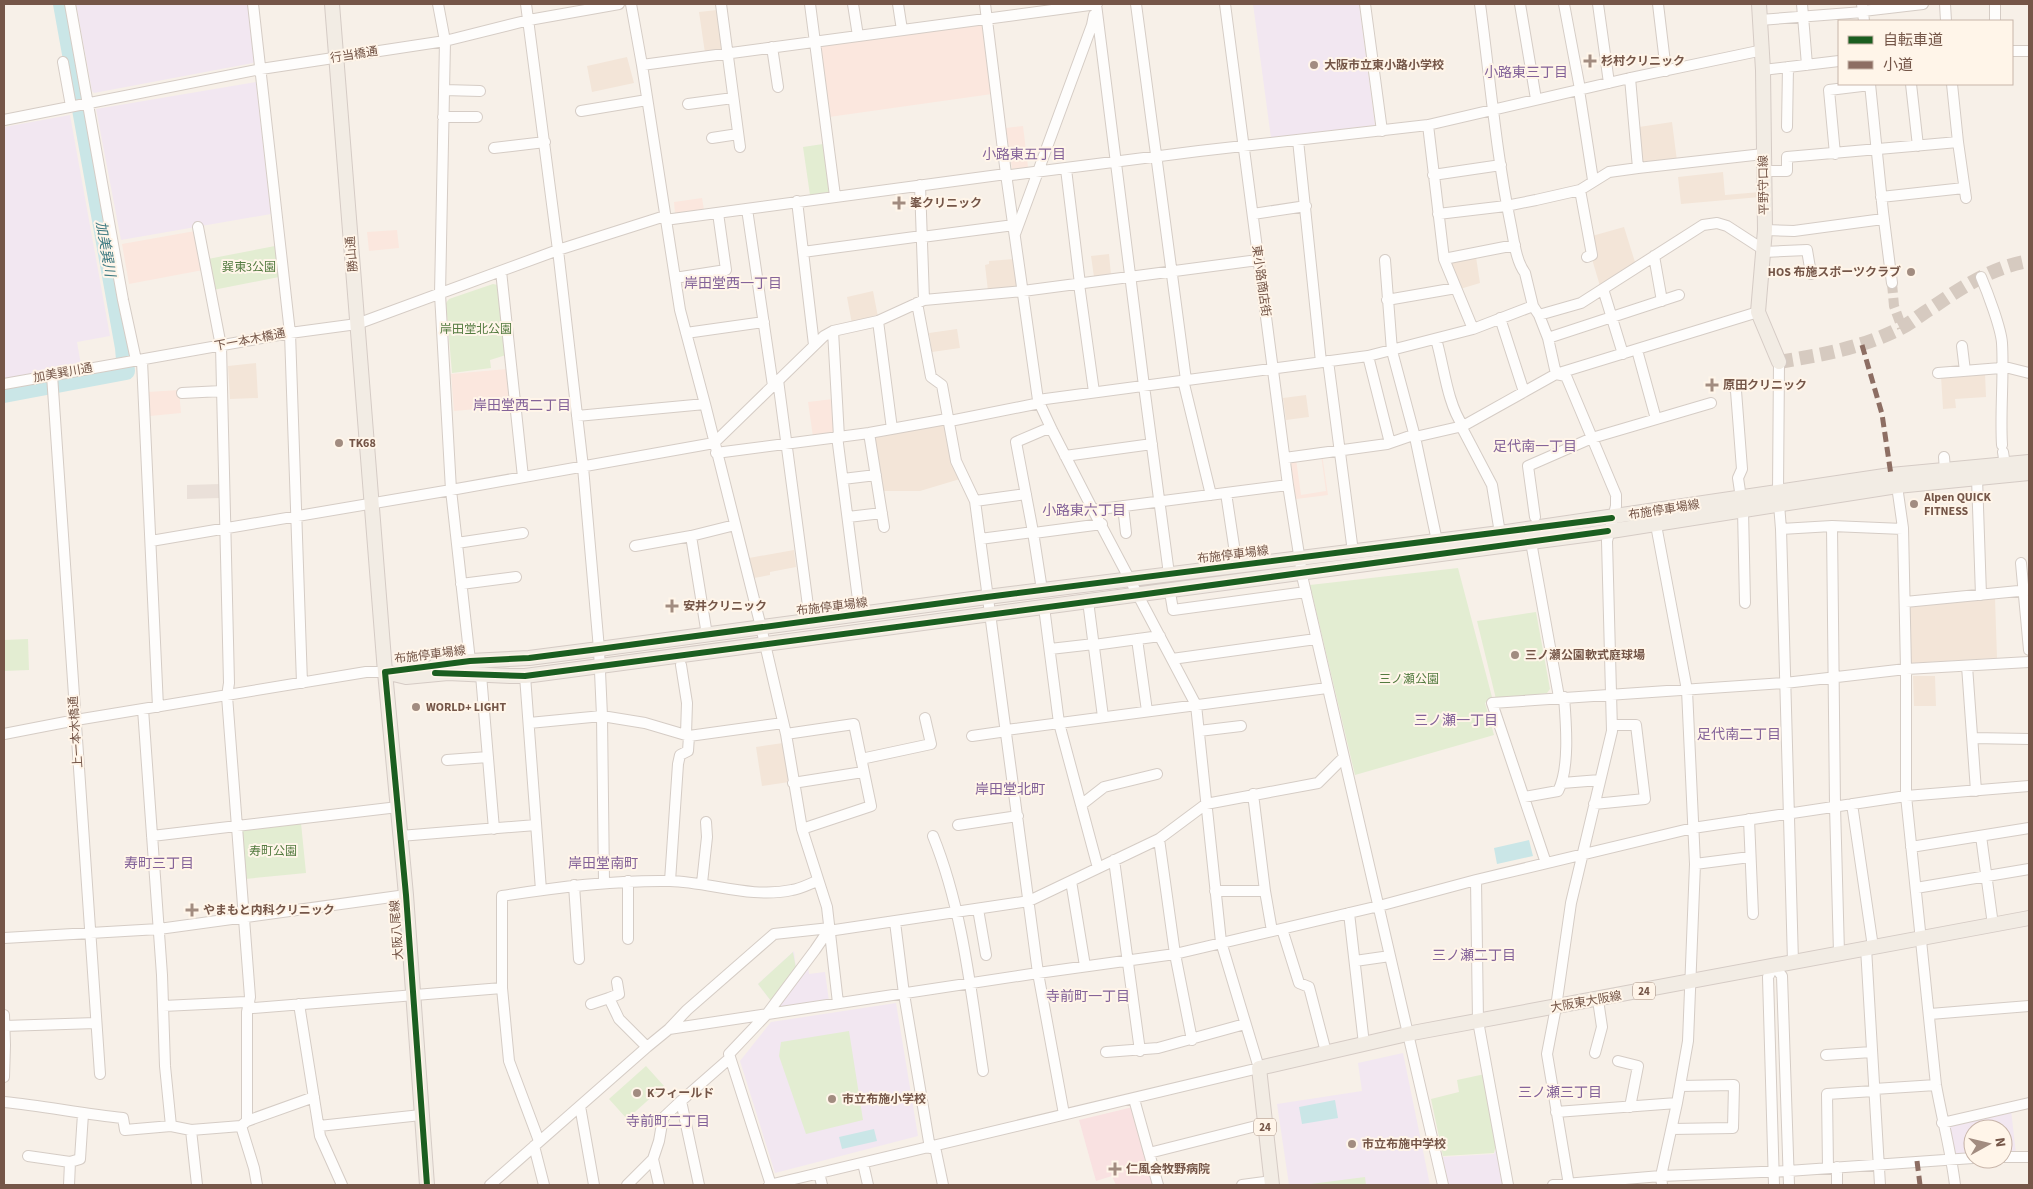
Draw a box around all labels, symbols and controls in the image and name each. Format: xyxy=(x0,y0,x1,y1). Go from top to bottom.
legend xyxy=(1838,20,2013,85)
text: 自転車道 xyxy=(1883,30,1943,51)
street label: 行当橋通 xyxy=(329,43,379,67)
place label: 杉村クリニック xyxy=(1601,53,1685,70)
marker: 杉村クリニック xyxy=(1583,54,1597,68)
text: 小道 xyxy=(1883,55,1913,76)
place label: 大阪市立東小路小学校 xyxy=(1324,57,1444,74)
marker: 大阪市立東小路小学校 xyxy=(1308,59,1320,71)
district label: 小路東三丁目 xyxy=(1484,63,1568,83)
district label: 小路東五丁目 xyxy=(982,145,1066,165)
street label: 平野守口線 xyxy=(1755,155,1773,215)
place label: 峯クリニック xyxy=(910,195,982,212)
marker: 峯クリニック xyxy=(892,196,906,210)
water label: 加美巽川 xyxy=(90,220,120,280)
street label: 勝山通 xyxy=(342,235,362,273)
street label: 東小路商店街 xyxy=(1248,244,1274,318)
park label: 巽東3公園 xyxy=(222,259,276,276)
place label: HOS 布施スポーツクラブ xyxy=(1768,264,1901,281)
marker: HOS 布施スポーツクラブ xyxy=(1905,266,1917,278)
district label: 岸田堂西一丁目 xyxy=(684,274,782,294)
park label: 岸田堂北公園 xyxy=(440,321,512,338)
street label: 下一本木橋通 xyxy=(213,325,287,355)
street label: 加美巽川通 xyxy=(32,359,94,387)
place label: 原田クリニック xyxy=(1723,377,1807,394)
marker: 原田クリニック xyxy=(1705,378,1719,392)
district label: 岸田堂西二丁目 xyxy=(473,396,571,416)
place label: TK68 xyxy=(349,435,376,452)
marker: TK68 xyxy=(333,437,345,449)
district label: 足代南一丁目 xyxy=(1493,437,1577,457)
place label: Alpen QUICK FITNESS xyxy=(1923,489,1991,520)
street label: 布施停車場線 xyxy=(1627,496,1701,524)
marker: Alpen QUICK FITNESS xyxy=(1908,498,1920,510)
district label: 小路東六丁目 xyxy=(1042,501,1126,521)
street label: 布施停車場線 xyxy=(1196,542,1270,568)
street label: 布施停車場線 xyxy=(795,594,869,620)
place label: 安井クリニック xyxy=(683,598,767,615)
marker: 安井クリニック xyxy=(665,599,679,613)
street label: 布施停車場線 xyxy=(393,642,467,668)
place label: 三ノ瀬公園軟式庭球場 xyxy=(1525,647,1645,664)
marker: 三ノ瀬公園軟式庭球場 xyxy=(1509,649,1521,661)
park label: 三ノ瀬公園 xyxy=(1379,671,1439,688)
street label: 上一本木橋通 xyxy=(65,695,87,769)
place label: WORLD+ LIGHT xyxy=(426,699,506,716)
marker: WORLD+ LIGHT xyxy=(410,701,422,713)
district label: 三ノ瀬一丁目 xyxy=(1414,711,1498,731)
district label: 足代南二丁目 xyxy=(1697,725,1781,745)
district label: 岸田堂北町 xyxy=(975,780,1045,800)
park label: 寿町公園 xyxy=(249,843,297,860)
district label: 寿町三丁目 xyxy=(124,854,194,874)
district label: 岸田堂南町 xyxy=(568,854,638,874)
street label: 大阪八尾線 xyxy=(386,899,408,961)
place label: やまもと内科クリニック xyxy=(203,902,335,919)
marker: やまもと内科クリニック xyxy=(185,903,199,917)
district label: 三ノ瀬二丁目 xyxy=(1432,946,1516,966)
road number: 24 xyxy=(1633,982,1655,999)
district label: 寺前町一丁目 xyxy=(1046,987,1130,1007)
street label: 大阪東大阪線 xyxy=(1549,987,1623,1017)
district label: 三ノ瀬三丁目 xyxy=(1518,1083,1602,1103)
place label: Kフィールド xyxy=(647,1085,714,1102)
marker: Kフィールド xyxy=(631,1087,643,1099)
place label: 市立布施小学校 xyxy=(842,1091,926,1108)
marker: 市立布施小学校 xyxy=(826,1093,838,1105)
district label: 寺前町二丁目 xyxy=(626,1112,710,1132)
road number: 24 xyxy=(1254,1118,1276,1136)
north arrow xyxy=(1963,1119,2013,1169)
place label: 市立布施中学校 xyxy=(1362,1136,1446,1153)
text: N xyxy=(1989,1136,2010,1148)
marker: 市立布施中学校 xyxy=(1346,1138,1358,1150)
place label: 仁風会牧野病院 xyxy=(1126,1161,1210,1178)
marker: 仁風会牧野病院 xyxy=(1108,1162,1122,1176)

